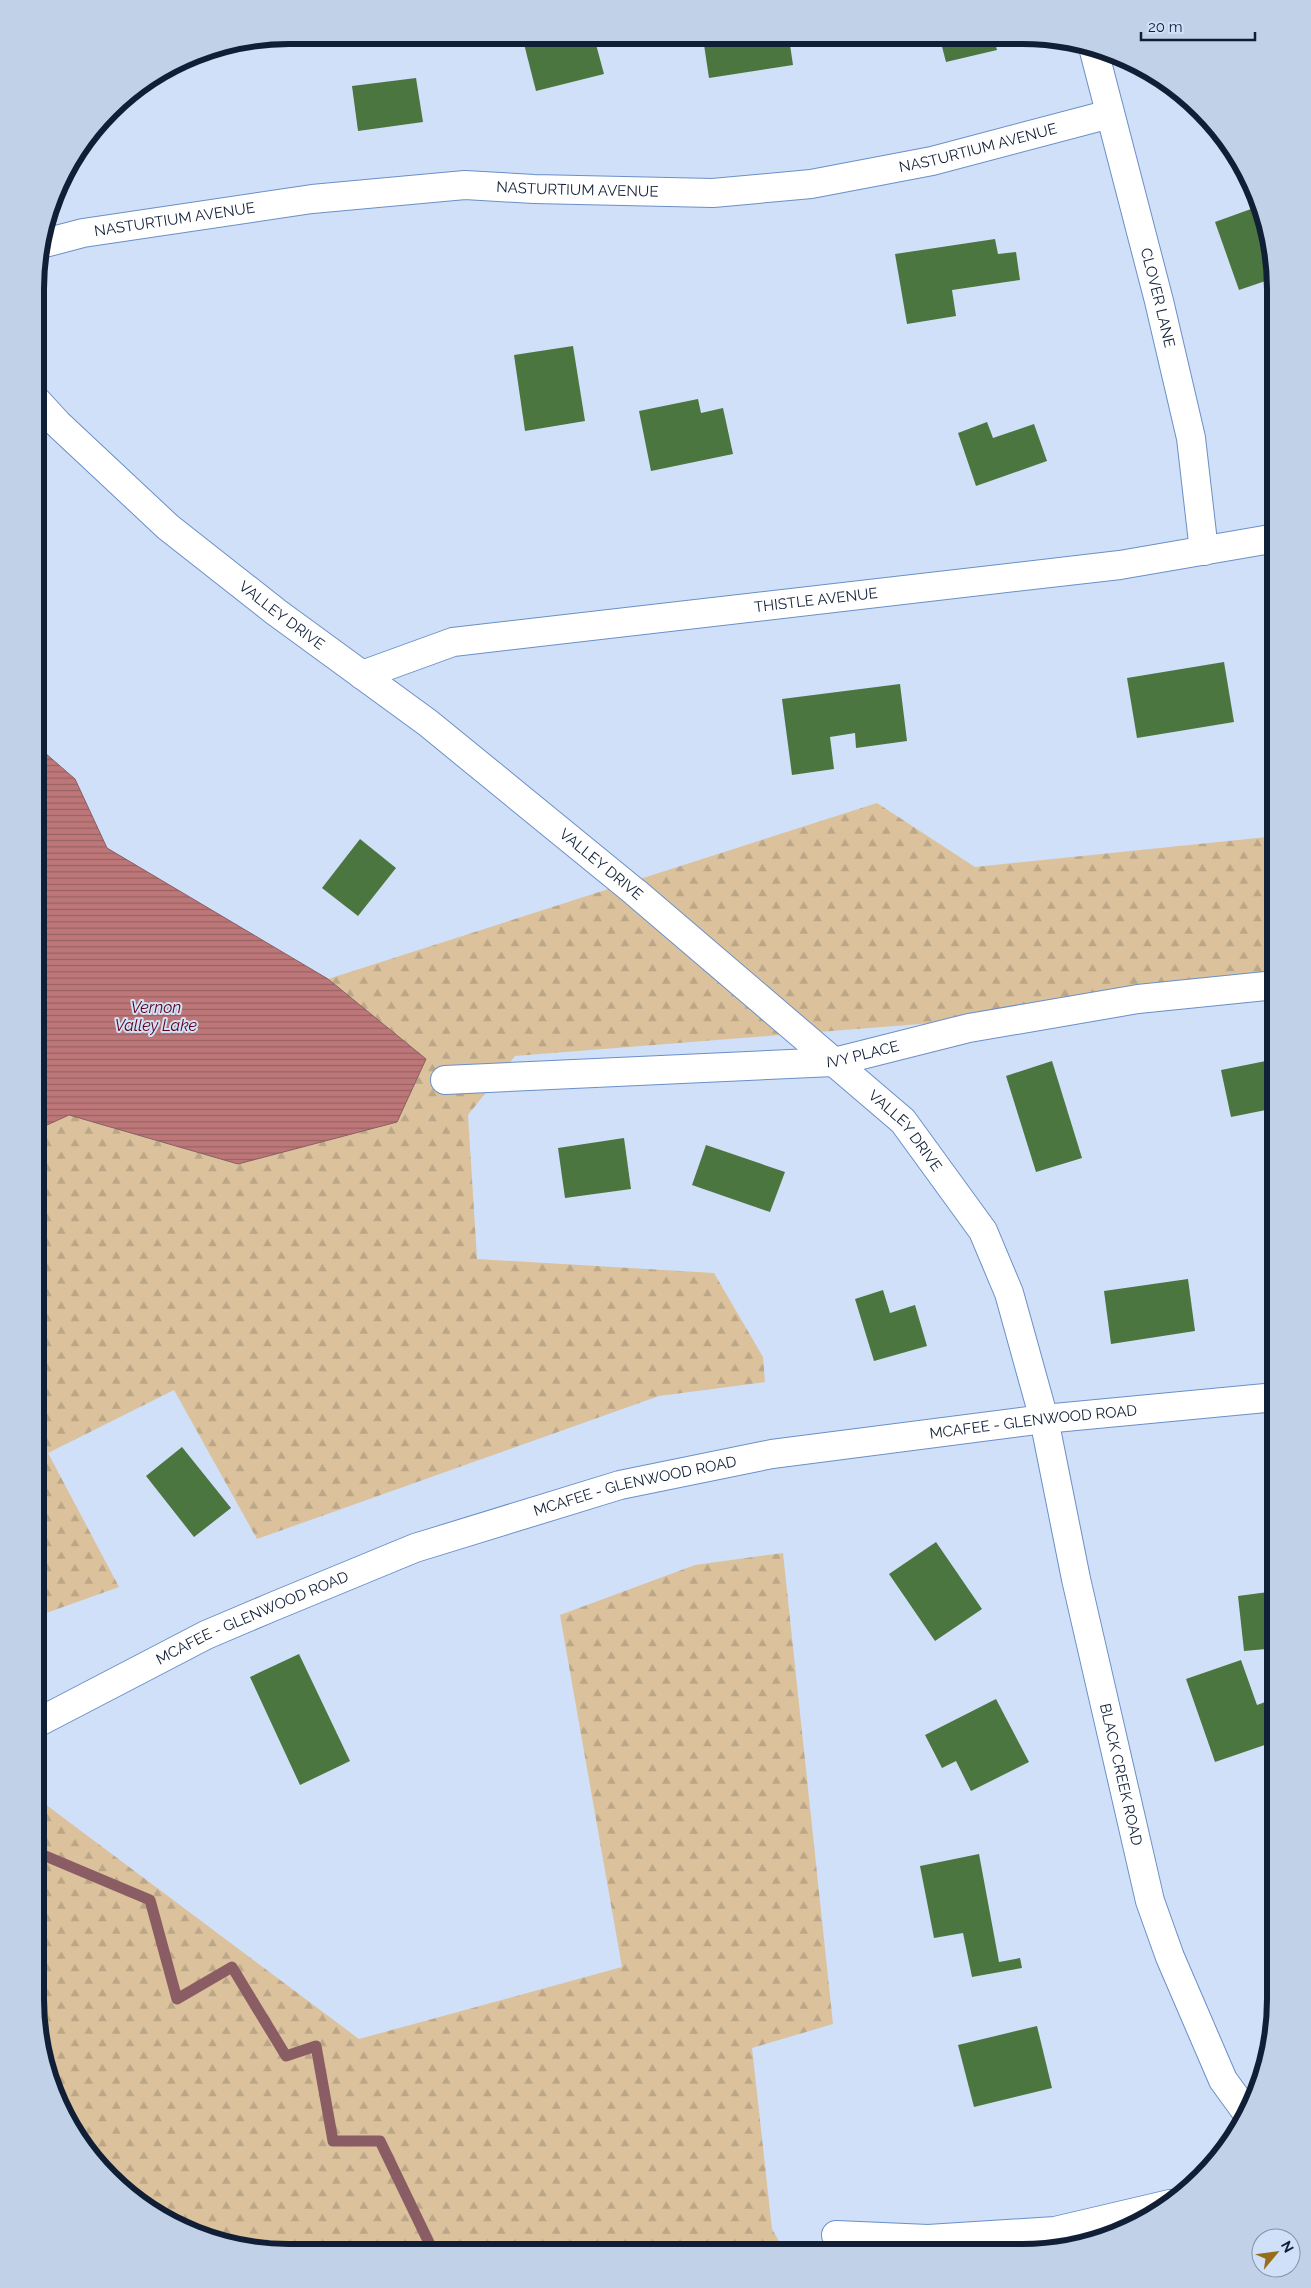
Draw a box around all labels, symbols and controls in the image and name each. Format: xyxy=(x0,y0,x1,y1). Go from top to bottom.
scale bar xyxy=(1141,10,1255,42)
text: 20 m xyxy=(1148,18,1183,36)
street label: NASTURTIUM AVENUE xyxy=(897,119,1059,176)
street label: NASTURTIUM AVENUE xyxy=(496,178,659,201)
street label: NASTURTIUM AVENUE xyxy=(93,199,256,240)
street label: CLOVER LANE xyxy=(1137,246,1179,349)
street label: VALLEY DRIVE xyxy=(235,577,328,654)
street label: THISTLE AVENUE xyxy=(753,584,878,616)
street label: VALLEY DRIVE xyxy=(556,825,647,904)
water label: Vernon Valley Lake xyxy=(115,998,198,1035)
street label: IVY PLACE xyxy=(826,1037,901,1072)
street label: VALLEY DRIVE xyxy=(865,1086,946,1175)
street label: MCAFEE - GLENWOOD ROAD xyxy=(928,1401,1138,1443)
street label: MCAFEE - GLENWOOD ROAD xyxy=(531,1452,738,1520)
street label: MCAFEE - GLENWOOD ROAD xyxy=(153,1567,351,1668)
street label: BLACK CREEK ROAD xyxy=(1096,1702,1146,1848)
north arrow xyxy=(1251,2228,1301,2278)
text: N xyxy=(1278,2238,1297,2255)

